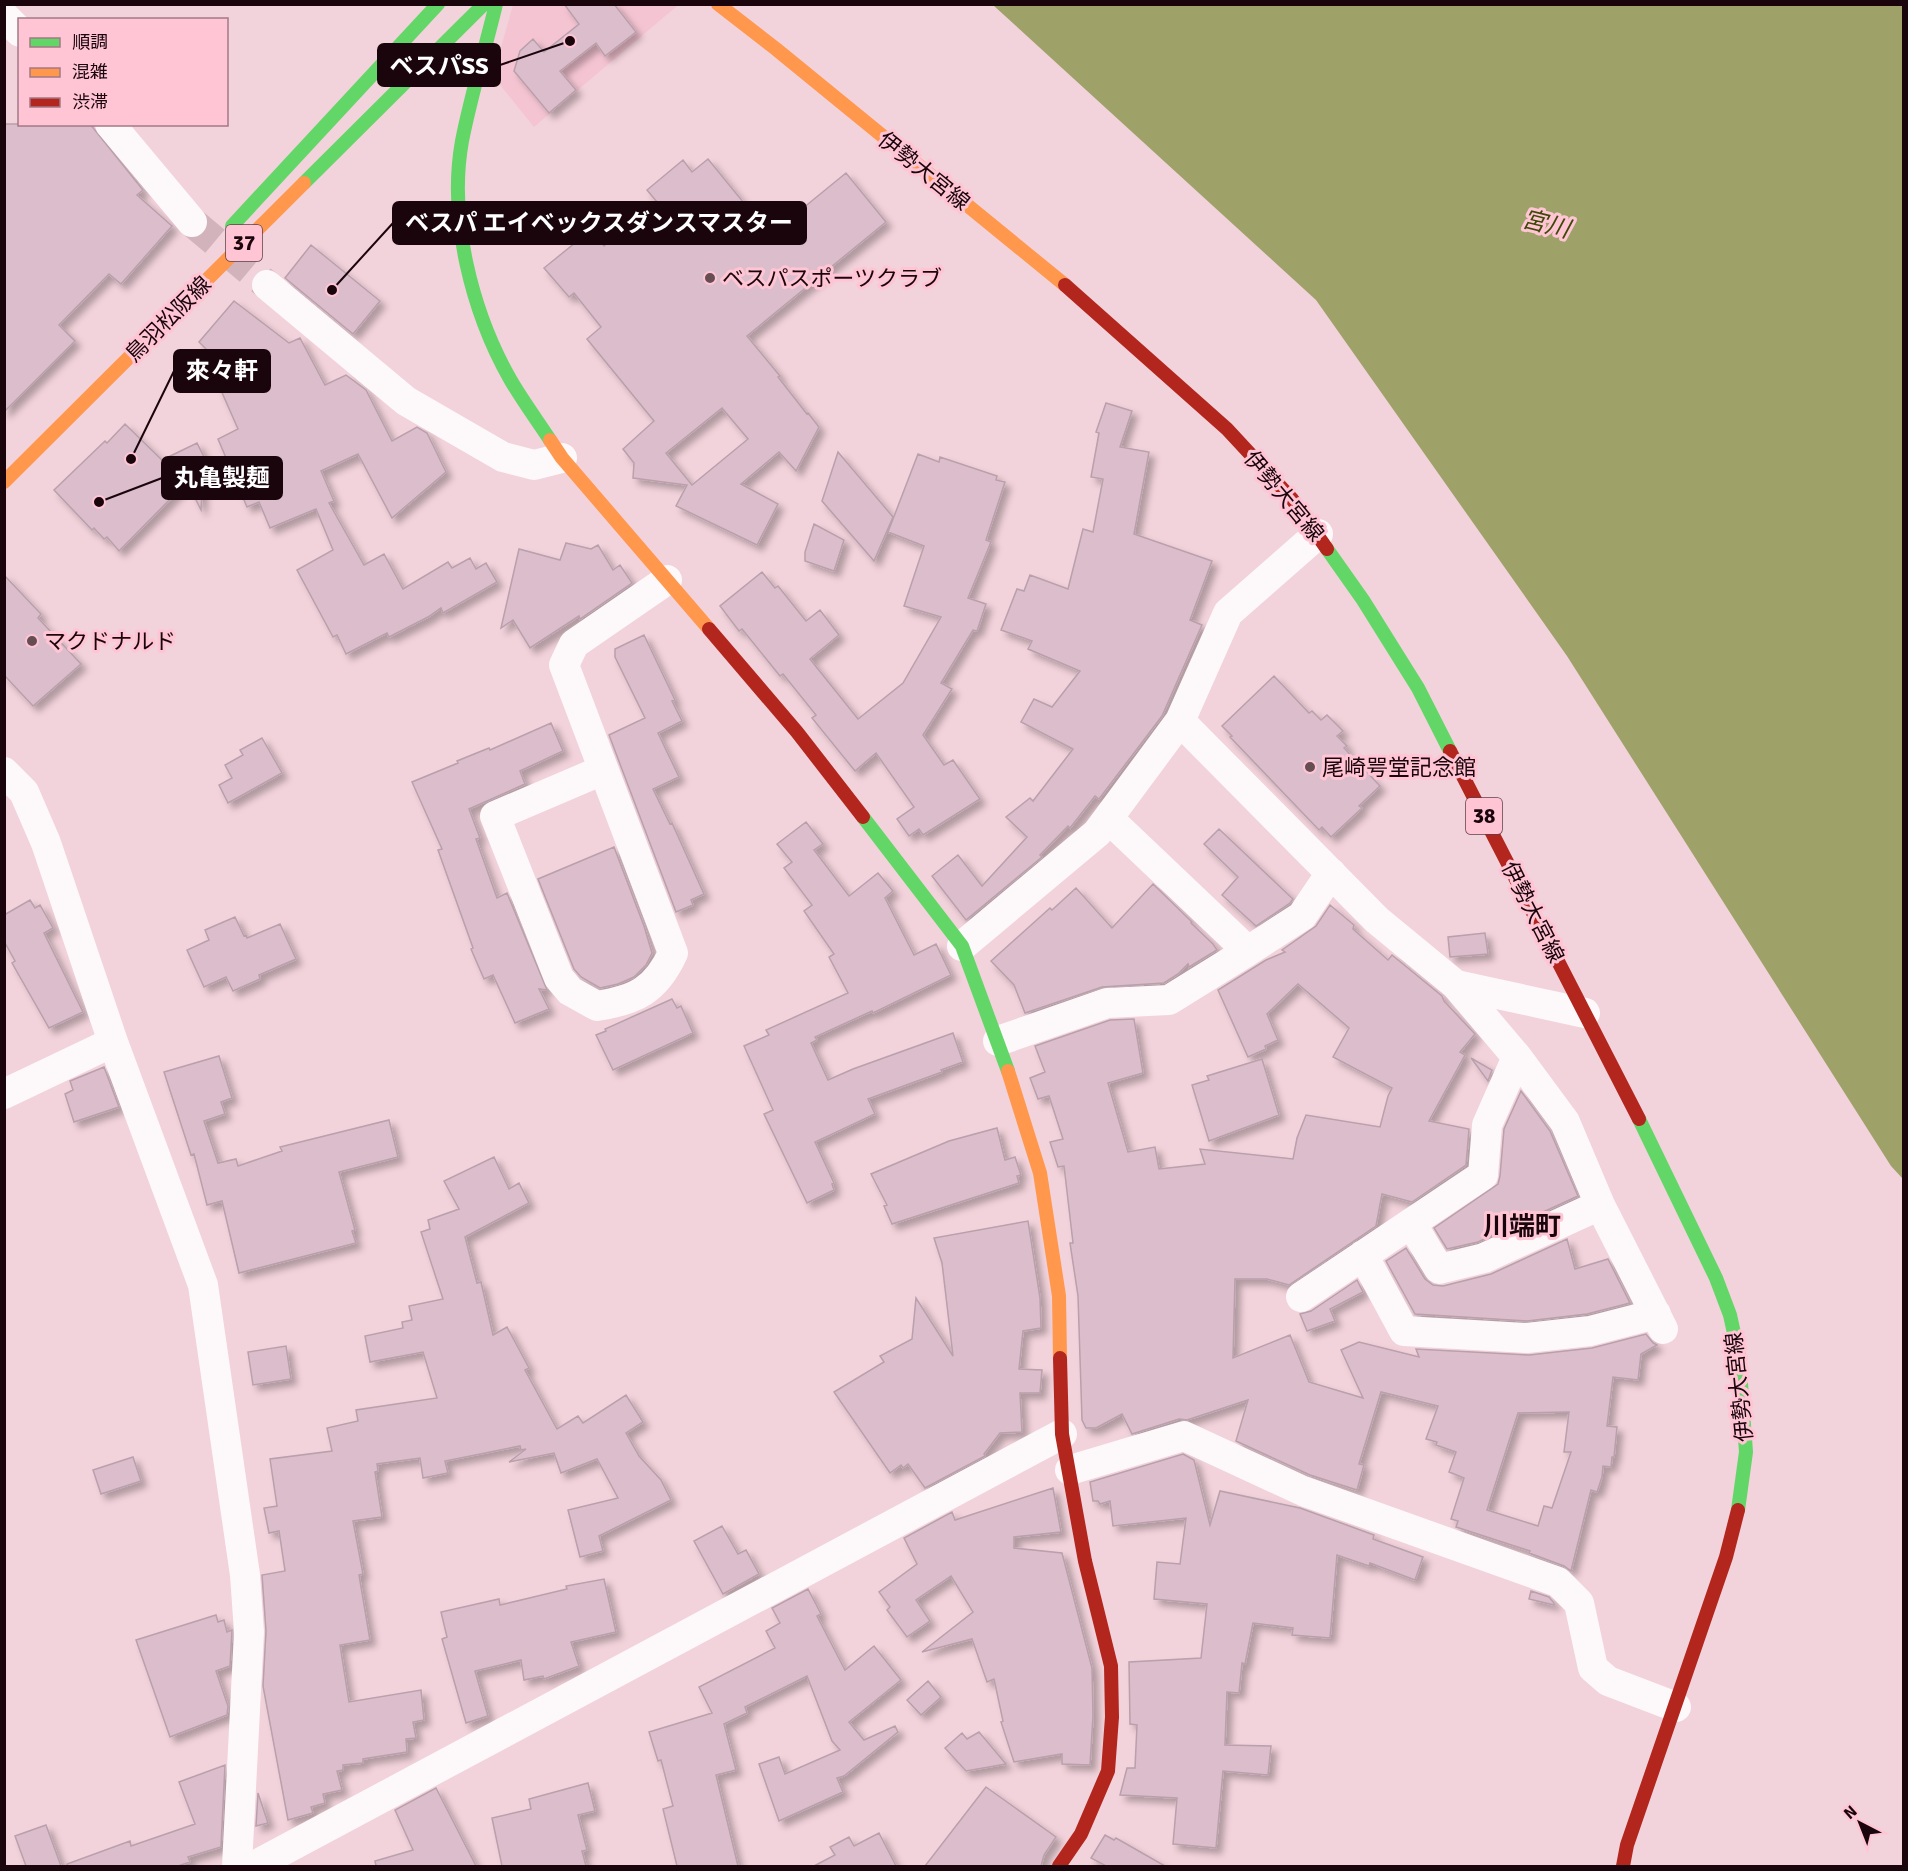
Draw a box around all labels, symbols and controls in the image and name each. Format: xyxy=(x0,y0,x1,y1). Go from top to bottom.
legend xyxy=(18,18,228,126)
text: 順調 xyxy=(72,31,108,53)
callout: ベスパSS xyxy=(378,44,500,86)
text: ベスパSS xyxy=(389,51,489,81)
text: 混雑 xyxy=(72,61,108,83)
text: 渋滞 xyxy=(72,91,108,113)
street label: 伊勢大宮線 xyxy=(873,126,975,216)
callout: ベスパ エイベックスダンスマスター xyxy=(393,202,806,244)
water label: 宮川 xyxy=(1519,204,1576,245)
text: ベスパ エイベックスダンスマスター xyxy=(405,208,793,238)
road number: 37 xyxy=(226,225,262,261)
place label: ベスパスポーツクラブ xyxy=(722,265,942,292)
street label: 鳥羽松阪線 xyxy=(120,271,216,367)
marker: ベスパスポーツクラブ xyxy=(703,271,717,285)
callout: 來々軒 xyxy=(174,350,270,392)
text: 來々軒 xyxy=(186,356,258,386)
street label: 伊勢大宮線 xyxy=(1238,445,1330,547)
callout: 丸亀製麺 xyxy=(162,457,282,499)
text: 丸亀製麺 xyxy=(174,463,270,493)
place label: マクドナルド xyxy=(44,628,176,655)
marker: マクドナルド xyxy=(25,634,39,648)
place label: 尾崎咢堂記念館 xyxy=(1322,754,1476,781)
marker: 尾崎咢堂記念館 xyxy=(1303,760,1317,774)
road number: 38 xyxy=(1466,798,1502,834)
street label: 伊勢大宮線 xyxy=(1496,857,1570,967)
district label: 川端町 xyxy=(1483,1211,1561,1243)
street label: 伊勢大宮線 xyxy=(1720,1331,1758,1443)
north arrow xyxy=(1830,1793,1890,1853)
text: N xyxy=(1840,1801,1861,1824)

